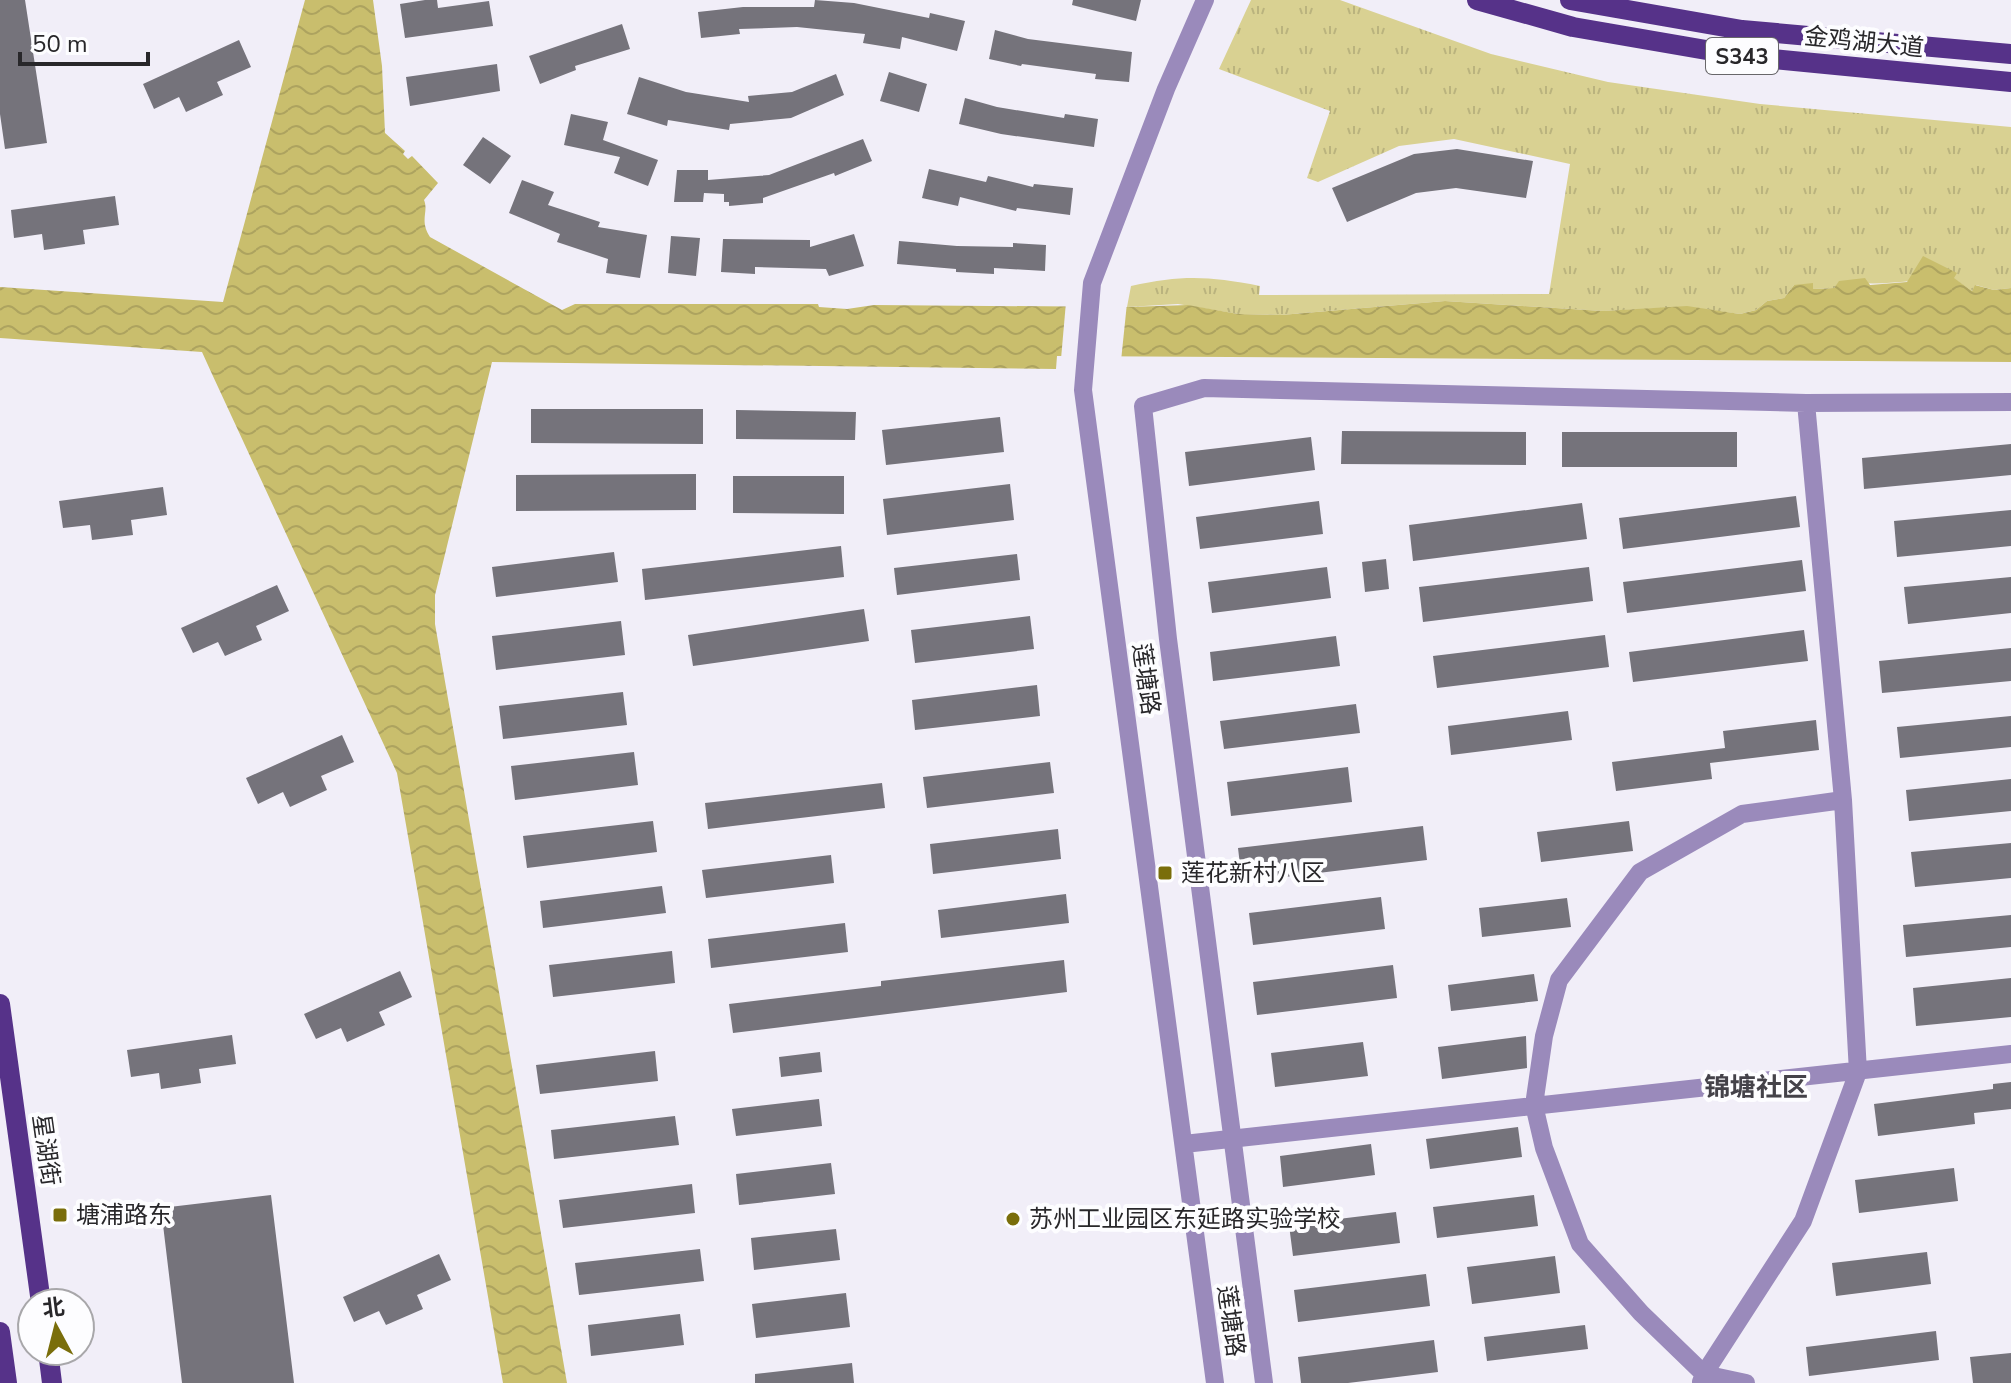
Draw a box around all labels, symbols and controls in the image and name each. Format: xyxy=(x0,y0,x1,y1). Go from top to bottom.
scale bar xyxy=(20,16,148,66)
street label: 金鸡湖大道 xyxy=(1803,20,1925,64)
text: 50 m xyxy=(32,28,88,60)
road number: S343 xyxy=(1706,38,1778,74)
street label: 莲塘路 xyxy=(1125,641,1167,717)
place label: 莲花新村八区 xyxy=(1181,857,1325,889)
marker: 莲花新村八区 xyxy=(1156,864,1174,882)
district label: 锦塘社区 xyxy=(1704,1070,1808,1105)
street label: 星湖街 xyxy=(25,1112,67,1188)
place label: 塘浦路东 xyxy=(76,1199,172,1231)
place label: 苏州工业园区东延路实验学校 xyxy=(1029,1203,1341,1235)
marker: 塘浦路东 xyxy=(51,1206,69,1224)
marker: 苏州工业园区东延路实验学校 xyxy=(1004,1210,1022,1228)
street label: 莲塘路 xyxy=(1210,1283,1252,1359)
north arrow xyxy=(16,1287,96,1367)
text: 北 xyxy=(41,1292,66,1324)

